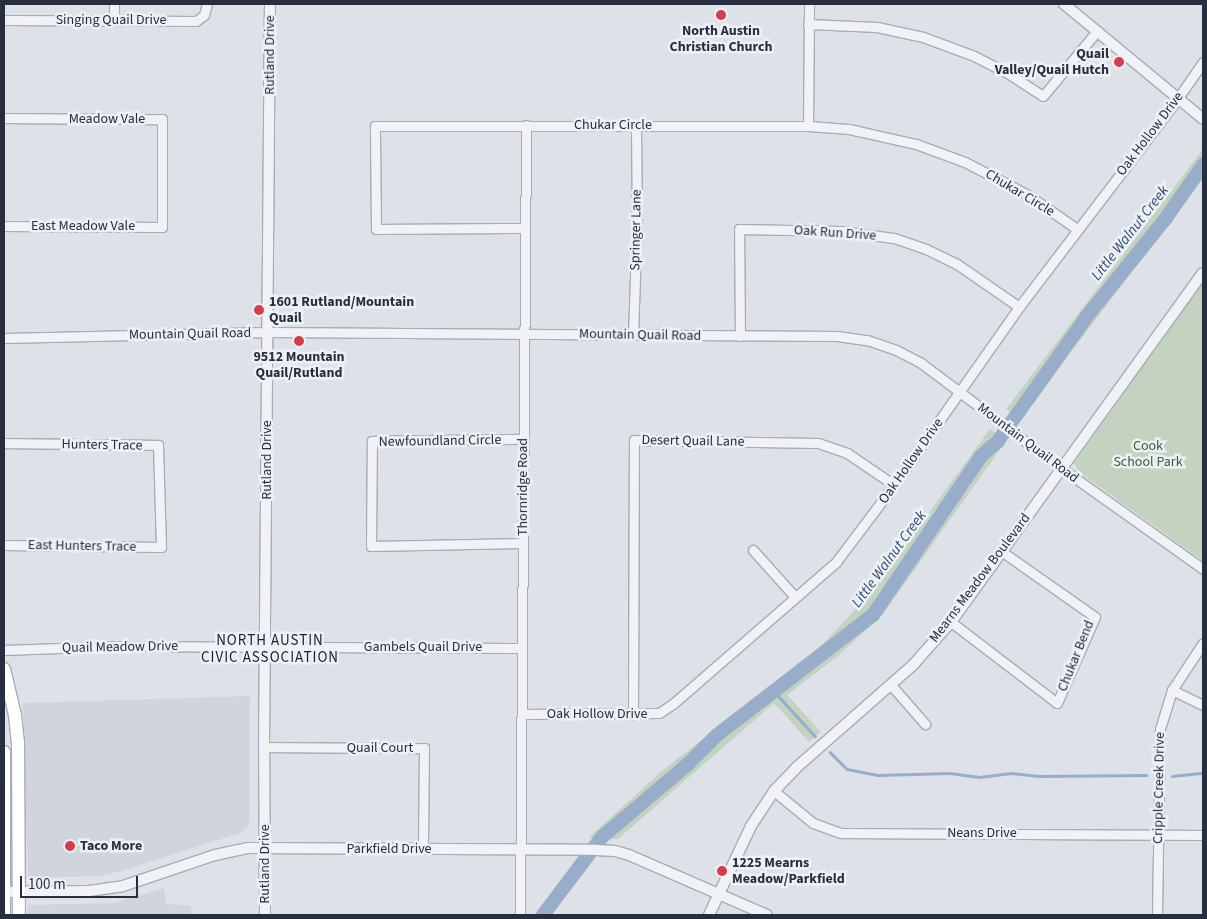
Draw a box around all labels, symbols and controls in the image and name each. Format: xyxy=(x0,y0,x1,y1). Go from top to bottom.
marker: North Austin Christian Church xyxy=(715,9,727,21)
street label: Singing Quail Drive xyxy=(56,12,166,28)
street label: Rutland Drive xyxy=(262,15,278,95)
place label: North Austin Christian Church xyxy=(670,23,772,56)
place label: Quail Valley/Quail Hutch xyxy=(995,46,1109,78)
marker: Quail Valley/Quail Hutch xyxy=(1113,56,1125,68)
street label: Oak Hollow Drive xyxy=(1113,89,1187,179)
street label: Meadow Vale xyxy=(69,111,145,127)
street label: Chukar Circle xyxy=(574,117,652,133)
street label: Chukar Circle xyxy=(982,166,1058,220)
water label: Little Walnut Creek xyxy=(1087,182,1173,284)
street label: Springer Lane xyxy=(627,189,645,271)
street label: East Meadow Vale xyxy=(31,218,135,234)
street label: Oak Run Drive xyxy=(793,222,877,244)
place label: 1601 Rutland/Mountain Quail xyxy=(269,294,414,326)
marker: 1601 Rutland/Mountain Quail xyxy=(253,304,265,316)
street label: Mountain Quail Road xyxy=(129,325,251,343)
street label: Mountain Quail Road xyxy=(579,326,701,344)
marker: 9512 Mountain Quail/Rutland xyxy=(293,335,305,347)
place label: 9512 Mountain Quail/Rutland xyxy=(253,349,345,382)
street label: Mountain Quail Road xyxy=(974,400,1082,486)
street label: Oak Hollow Drive xyxy=(875,415,947,507)
street label: Rutland Drive xyxy=(259,420,275,500)
street label: Newfoundland Circle xyxy=(379,432,501,450)
street label: Desert Quail Lane xyxy=(641,432,745,450)
street label: Hunters Trace xyxy=(61,436,143,454)
street label: Thornridge Road xyxy=(515,438,531,536)
park label: Cook School Park xyxy=(1113,438,1183,471)
water label: Little Walnut Creek xyxy=(848,507,930,611)
street label: Mearns Meadow Boulevard xyxy=(926,510,1034,646)
street label: East Hunters Trace xyxy=(28,537,136,555)
street label: Chukar Bend xyxy=(1054,618,1098,694)
district label: NORTH AUSTIN CIVIC ASSOCIATION xyxy=(199,631,341,666)
street label: Quail Meadow Drive xyxy=(62,638,178,656)
street label: Gambels Quail Drive xyxy=(364,639,482,655)
street label: Oak Hollow Drive xyxy=(547,706,647,722)
street label: Cripple Creek Drive xyxy=(1150,732,1168,844)
street label: Quail Court xyxy=(347,740,413,756)
street label: Rutland Drive xyxy=(257,824,273,904)
street label: Neans Drive xyxy=(947,825,1017,841)
place label: Taco More xyxy=(80,838,142,854)
marker: Taco More xyxy=(64,840,76,852)
street label: Parkfield Drive xyxy=(346,841,432,857)
place label: 1225 Mearns Meadow/Parkfield xyxy=(732,855,845,888)
marker: 1225 Mearns Meadow/Parkfield xyxy=(716,865,728,877)
scale bar xyxy=(22,866,140,898)
text: 100 m xyxy=(28,874,66,895)

